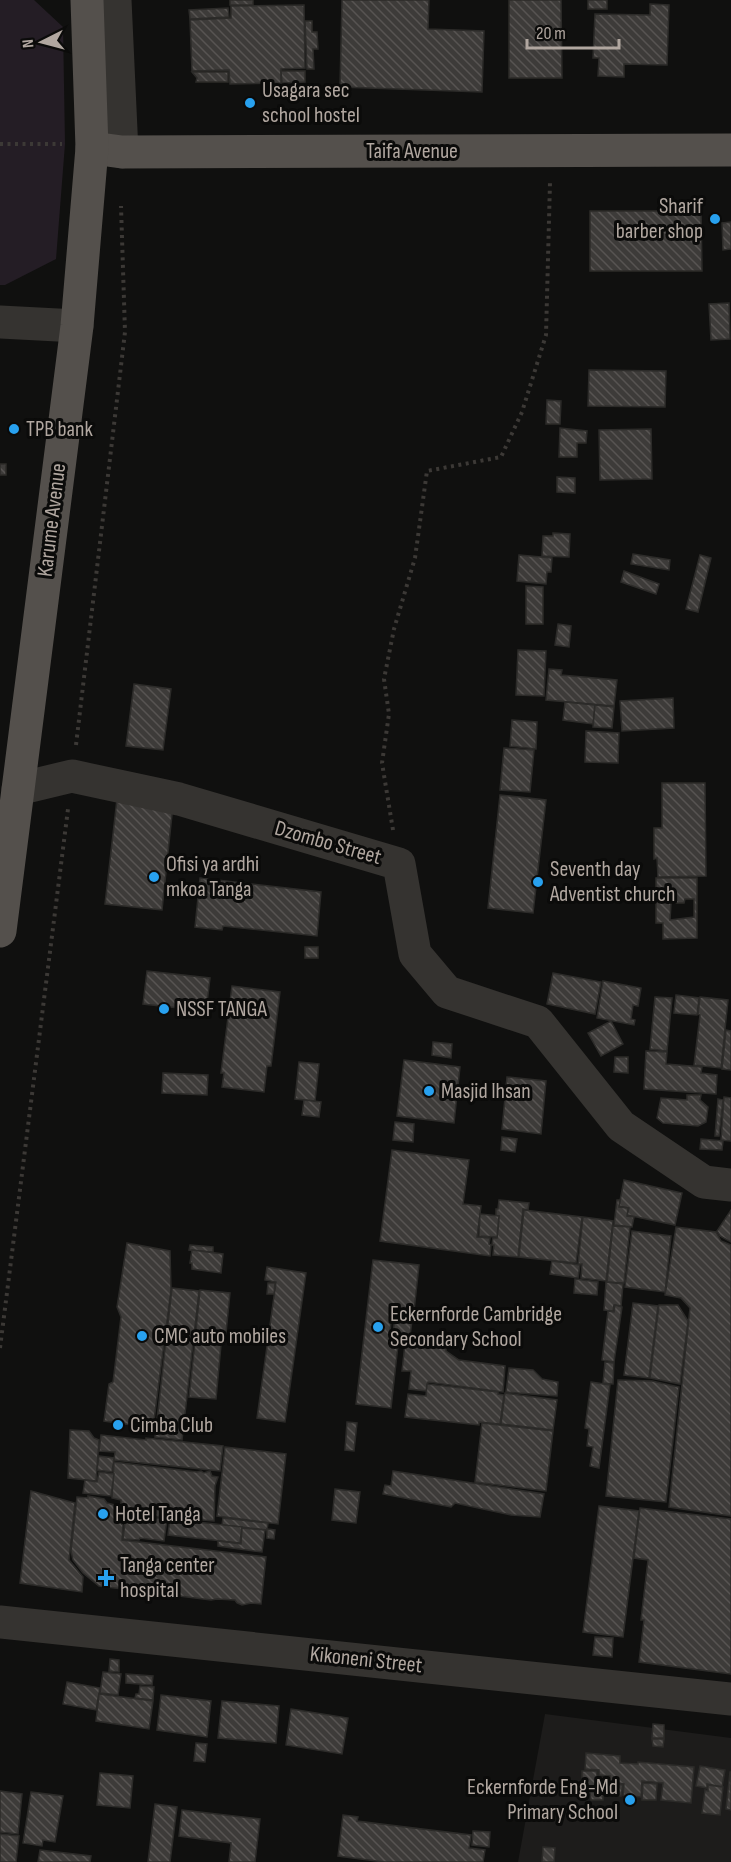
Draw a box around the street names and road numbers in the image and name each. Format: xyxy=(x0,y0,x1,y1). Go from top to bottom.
street label: Taifa Avenue xyxy=(366,138,458,165)
street label: Karume Avenue xyxy=(32,462,72,578)
street label: Dzombo Street xyxy=(272,815,385,871)
street label: Kikoneni Street xyxy=(308,1641,424,1679)

